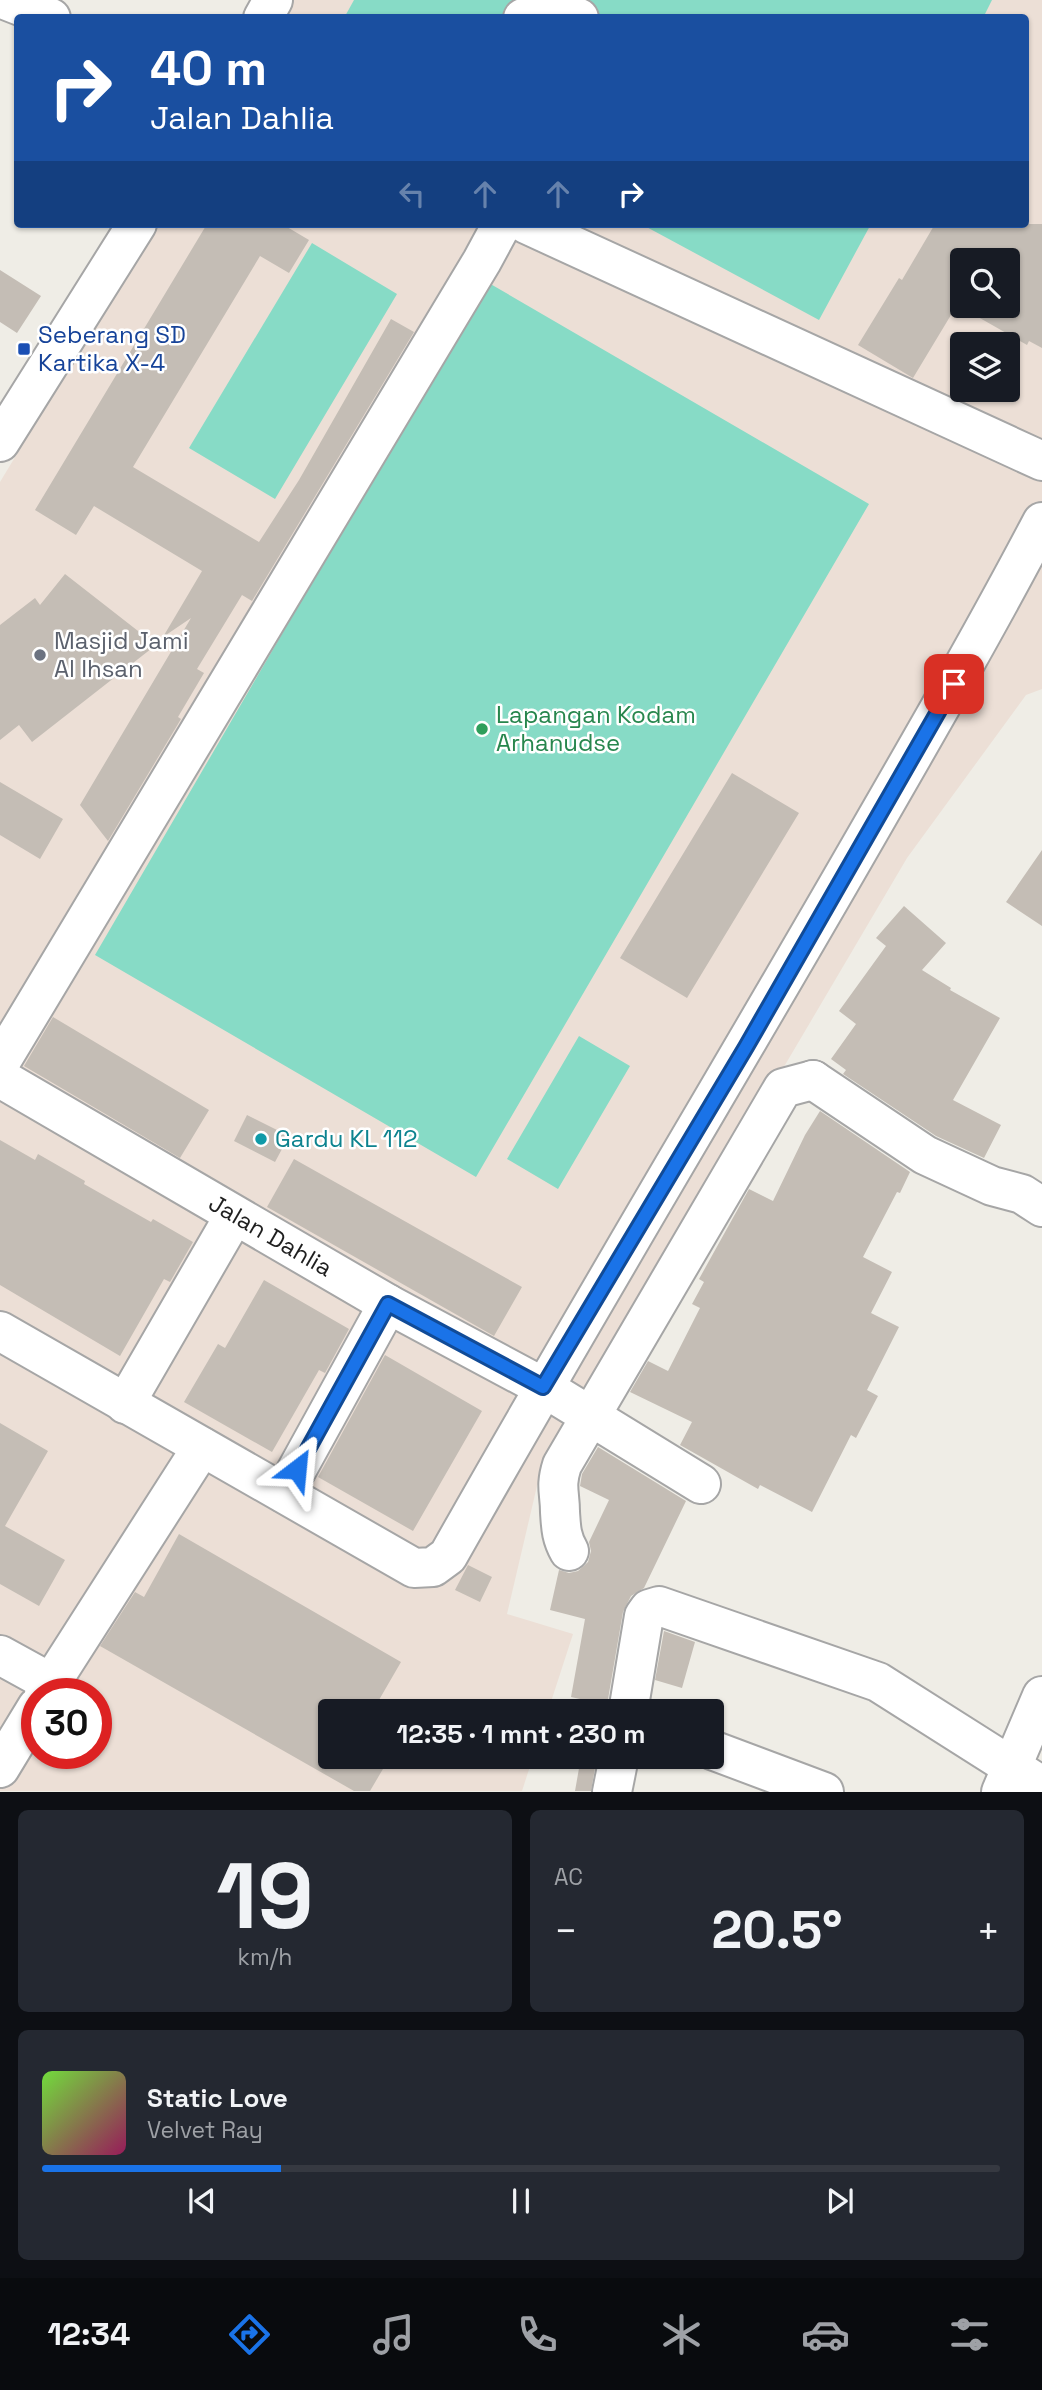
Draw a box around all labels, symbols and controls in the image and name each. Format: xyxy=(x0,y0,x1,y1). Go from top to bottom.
text: 40 m xyxy=(150,37,267,99)
icon: right xyxy=(35,42,126,133)
text: Jalan Dahlia xyxy=(150,98,334,138)
icon: left xyxy=(393,175,431,213)
icon: ahead xyxy=(466,175,504,213)
icon: ahead xyxy=(539,175,577,213)
icon: right xyxy=(612,175,650,213)
map controls xyxy=(950,248,1020,402)
button: search xyxy=(950,248,1020,318)
place label: Seberang SD Kartika X-4 xyxy=(38,319,186,378)
button: layers xyxy=(950,332,1020,402)
marker: Seberang SD Kartika X-4 xyxy=(16,341,32,357)
place label: Masjid Jami Al Ihsan xyxy=(54,625,189,684)
marker: Masjid Jami Al Ihsan xyxy=(32,647,48,663)
pin xyxy=(924,654,984,714)
icon: arrive xyxy=(935,665,973,703)
place label: Lapangan Kodam Arhanudse xyxy=(496,699,696,758)
marker: Lapangan Kodam Arhanudse xyxy=(474,721,490,737)
place label: Gardu KL 112 xyxy=(275,1123,417,1154)
marker: Gardu KL 112 xyxy=(253,1131,269,1147)
street label: Jalan Dahlia xyxy=(203,1187,338,1283)
position arrow xyxy=(260,1432,334,1506)
speed limit sign: 30 xyxy=(21,1678,112,1769)
text: 12:35 · 1 mnt · 230 m xyxy=(396,1717,646,1751)
text: 19 xyxy=(216,1838,314,1955)
text: AC xyxy=(554,1862,583,1892)
text: 20.5° xyxy=(711,1897,843,1963)
text: − xyxy=(554,1907,578,1955)
text: + xyxy=(976,1907,1000,1955)
text: km/h xyxy=(238,1942,292,1972)
text: Static Love xyxy=(147,2081,288,2115)
text: Velvet Ray xyxy=(147,2115,263,2145)
icon: previous xyxy=(183,2182,221,2220)
icon: pause xyxy=(502,2182,540,2220)
icon: next xyxy=(821,2182,859,2220)
icon: directions xyxy=(225,2310,274,2359)
icon: music xyxy=(369,2310,418,2359)
icon: phone xyxy=(513,2310,562,2359)
icon: climate xyxy=(657,2310,706,2359)
icon: car xyxy=(801,2310,850,2359)
icon: filters xyxy=(945,2310,994,2359)
text: 12:34 xyxy=(48,2314,130,2354)

